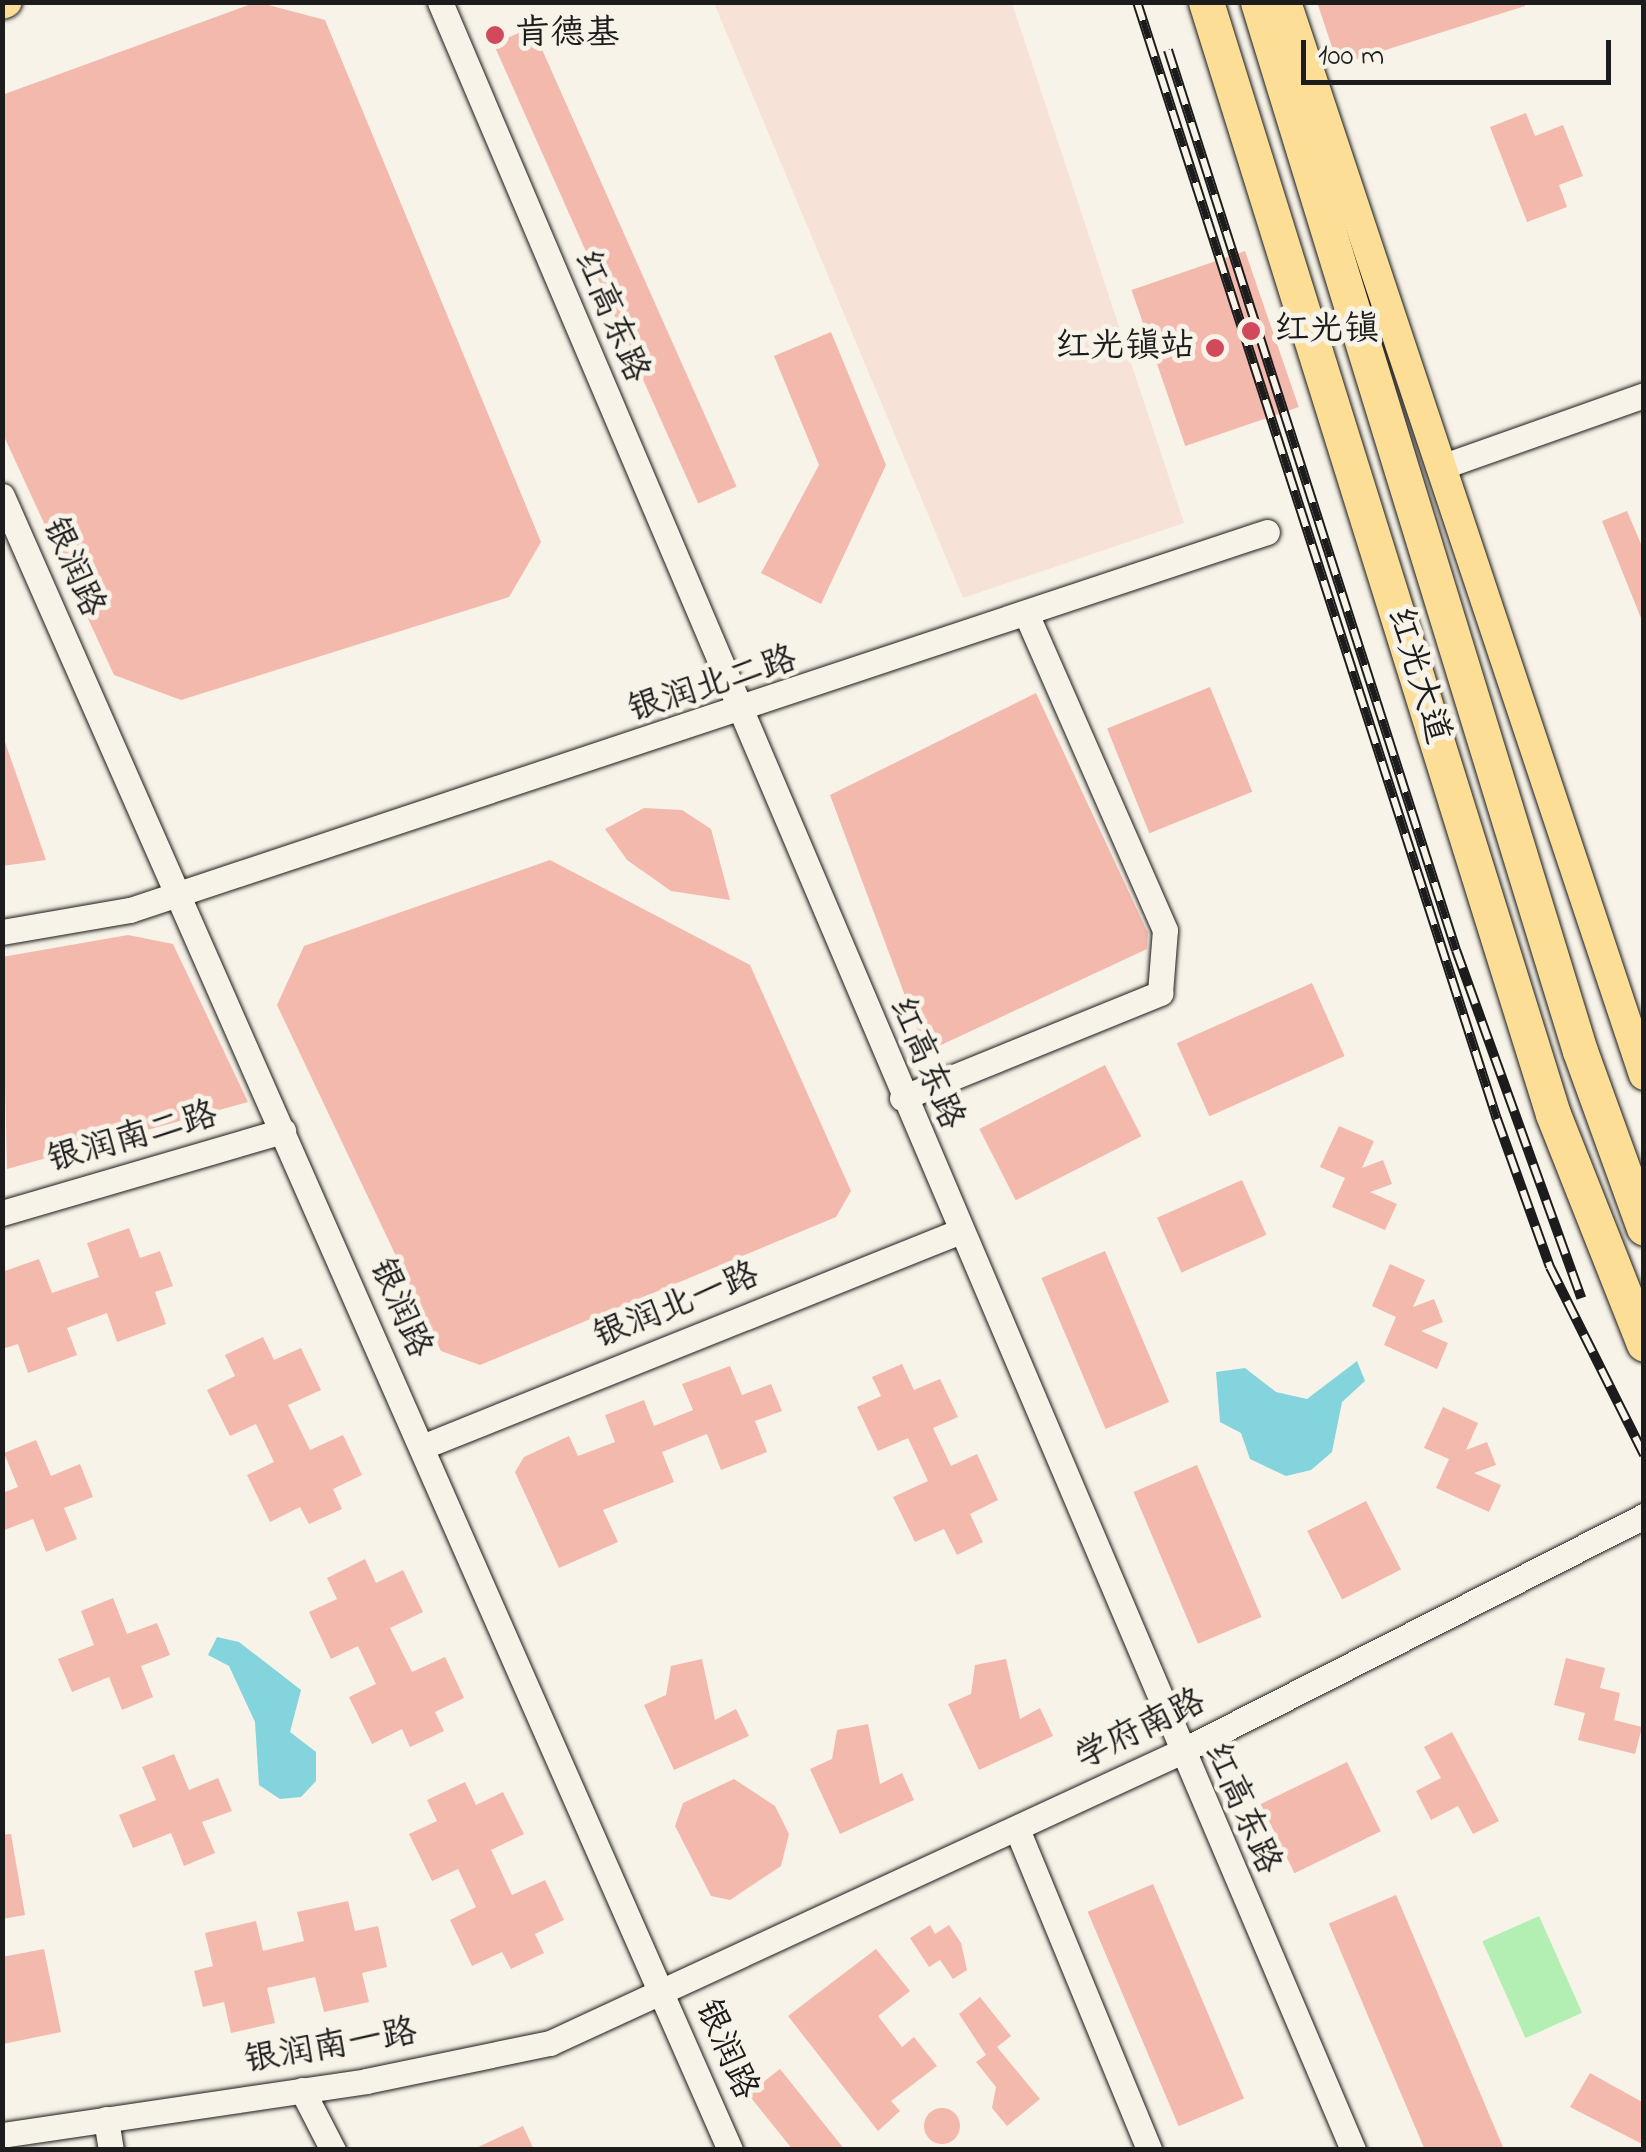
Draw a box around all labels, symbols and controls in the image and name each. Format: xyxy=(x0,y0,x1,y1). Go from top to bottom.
place label: 肯德基 xyxy=(515,14,620,56)
scale bar xyxy=(1306,20,1616,82)
marker: 肯德基 xyxy=(484,24,506,46)
text: 100 m xyxy=(1318,35,1384,79)
street label: 红高东路 xyxy=(563,244,657,390)
place label: 红光镇 xyxy=(1274,310,1379,352)
marker: 红光镇 xyxy=(1238,318,1264,344)
place label: 红光镇站 xyxy=(1055,327,1195,369)
marker: 红光镇站 xyxy=(1204,337,1226,359)
street label: 银润路 xyxy=(31,511,113,625)
street label: 红光大道 xyxy=(1376,603,1458,749)
street label: 银润北二路 xyxy=(623,639,803,733)
street label: 红高东路 xyxy=(878,991,972,1137)
street label: 银润南二路 xyxy=(43,1095,223,1183)
street label: 银润路 xyxy=(358,1252,440,1366)
street label: 银润北一路 xyxy=(588,1255,766,1359)
street label: 学府南路 xyxy=(1069,1681,1213,1781)
street label: 红高东路 xyxy=(1193,1737,1289,1881)
street label: 银润路 xyxy=(684,1993,766,2107)
street label: 银润南一路 xyxy=(241,2012,421,2084)

